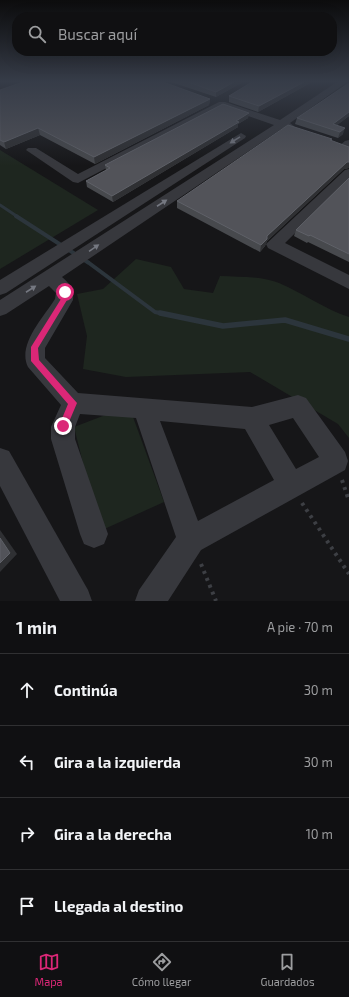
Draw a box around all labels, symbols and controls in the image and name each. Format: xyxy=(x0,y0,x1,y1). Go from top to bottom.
search box xyxy=(12,12,337,56)
icon: search xyxy=(26,23,48,45)
text: Buscar aquí xyxy=(58,25,137,43)
one-way arrow xyxy=(230,136,240,144)
one-way arrow xyxy=(156,199,167,207)
one-way arrow xyxy=(89,244,99,252)
route start xyxy=(56,283,74,301)
one-way arrow xyxy=(25,286,37,293)
route end xyxy=(54,417,72,435)
text: 1 min xyxy=(16,617,57,637)
text: A pie · 70 m xyxy=(267,619,333,635)
icon: ahead xyxy=(16,679,38,701)
text: Continúa xyxy=(54,681,117,699)
text: 30 m xyxy=(304,682,333,698)
icon: left xyxy=(16,751,38,773)
text: Gira a la izquierda xyxy=(54,753,181,771)
text: 30 m xyxy=(304,754,333,770)
icon: right xyxy=(16,823,38,845)
text: Gira a la derecha xyxy=(54,825,172,843)
text: 10 m xyxy=(306,826,333,842)
icon: arrive xyxy=(16,895,38,917)
text: Llegada al destino xyxy=(54,897,183,915)
tab: Mapa xyxy=(35,951,63,988)
tab: Cómo llegar xyxy=(132,951,191,988)
tab: Guardados xyxy=(260,951,314,988)

